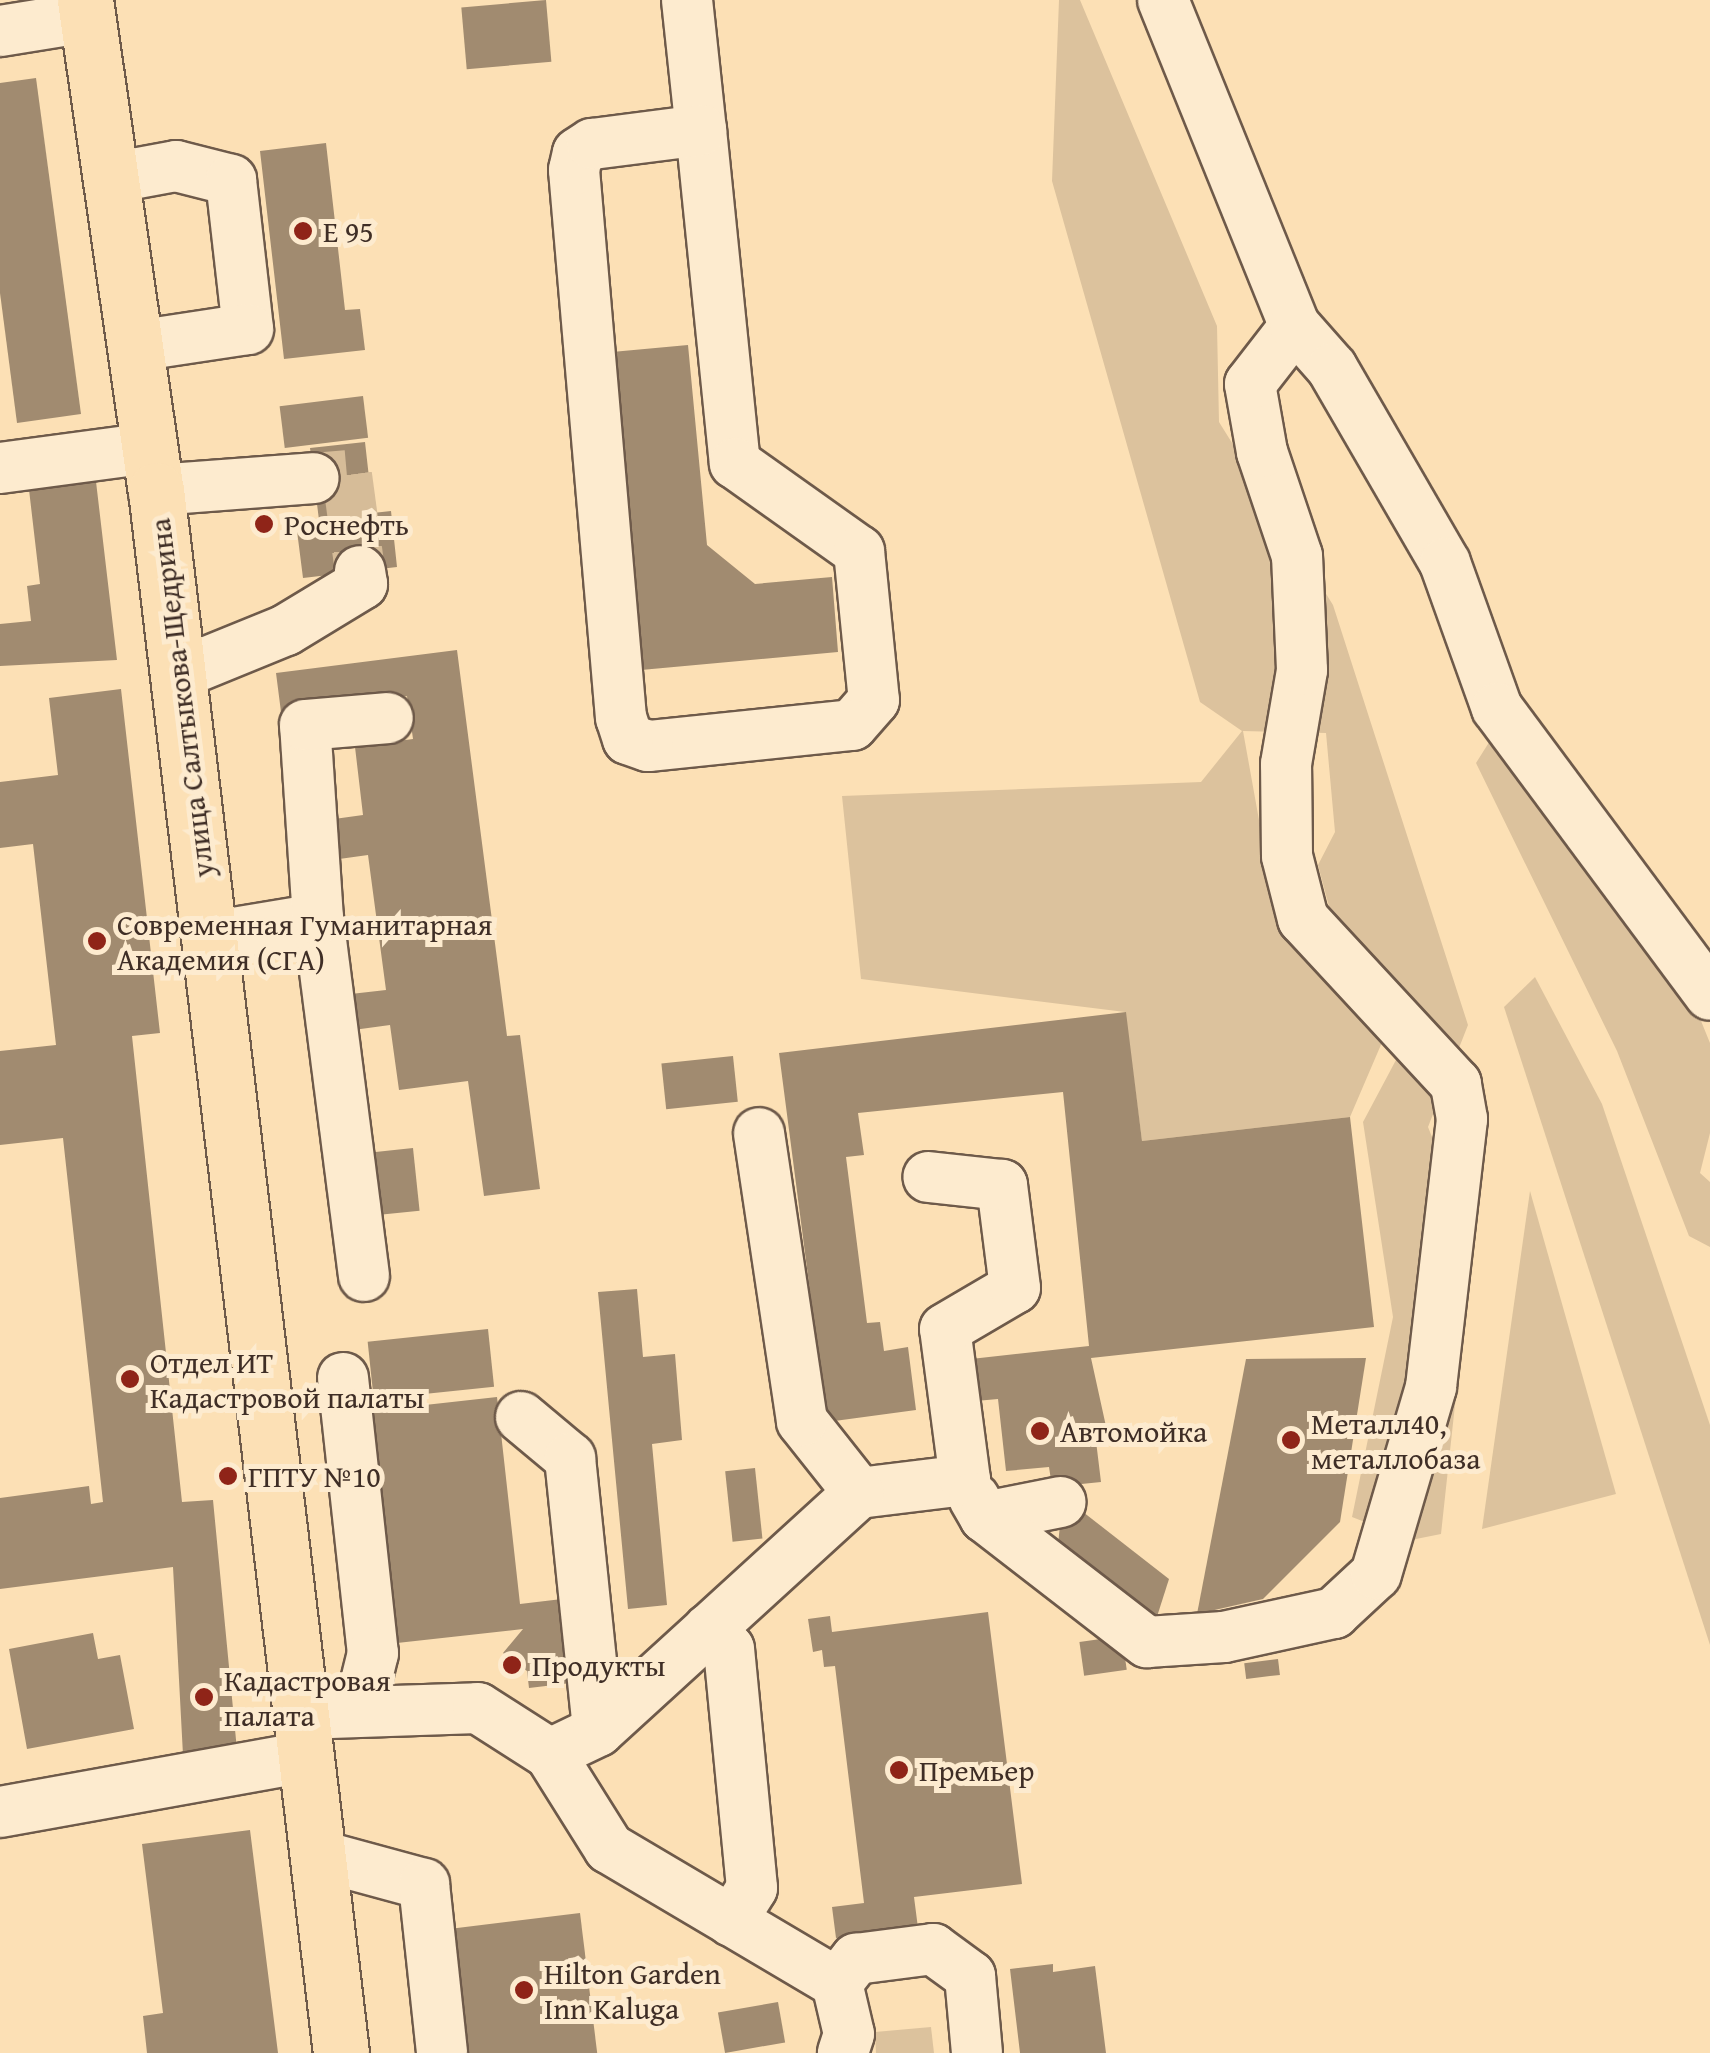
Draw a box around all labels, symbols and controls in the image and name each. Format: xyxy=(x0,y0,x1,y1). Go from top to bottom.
place label: Е 95 xyxy=(323,213,374,249)
marker: Е 95 xyxy=(292,220,314,242)
place label: Роснефть xyxy=(284,506,409,542)
marker: Роснефть xyxy=(253,513,275,535)
street label: улица Салтыкова-Щедрина xyxy=(141,516,221,880)
place label: Современная Гуманитарная Академия (СГА) xyxy=(117,906,493,976)
marker: Современная Гуманитарная Академия (СГА) xyxy=(86,930,108,952)
place label: Отдел ИТ Кадастровой палаты xyxy=(150,1344,424,1414)
marker: Отдел ИТ Кадастровой палаты xyxy=(119,1368,141,1390)
place label: Металл40, металлобаза xyxy=(1311,1405,1481,1476)
place label: Автомойка xyxy=(1060,1413,1207,1449)
marker: Автомойка xyxy=(1029,1420,1051,1442)
marker: Металл40, металлобаза xyxy=(1280,1429,1302,1451)
place label: ГПТУ №10 xyxy=(248,1458,381,1494)
marker: ГПТУ №10 xyxy=(217,1465,239,1487)
place label: Продукты xyxy=(532,1647,666,1683)
marker: Продукты xyxy=(501,1654,523,1676)
place label: Кадастровая палата xyxy=(224,1662,391,1732)
marker: Кадастровая палата xyxy=(193,1686,215,1708)
place label: Премьер xyxy=(919,1752,1034,1788)
marker: Премьер xyxy=(888,1759,910,1781)
place label: Hilton Garden Inn Kaluga xyxy=(544,1955,721,2026)
marker: Hilton Garden Inn Kaluga xyxy=(513,1979,535,2001)

